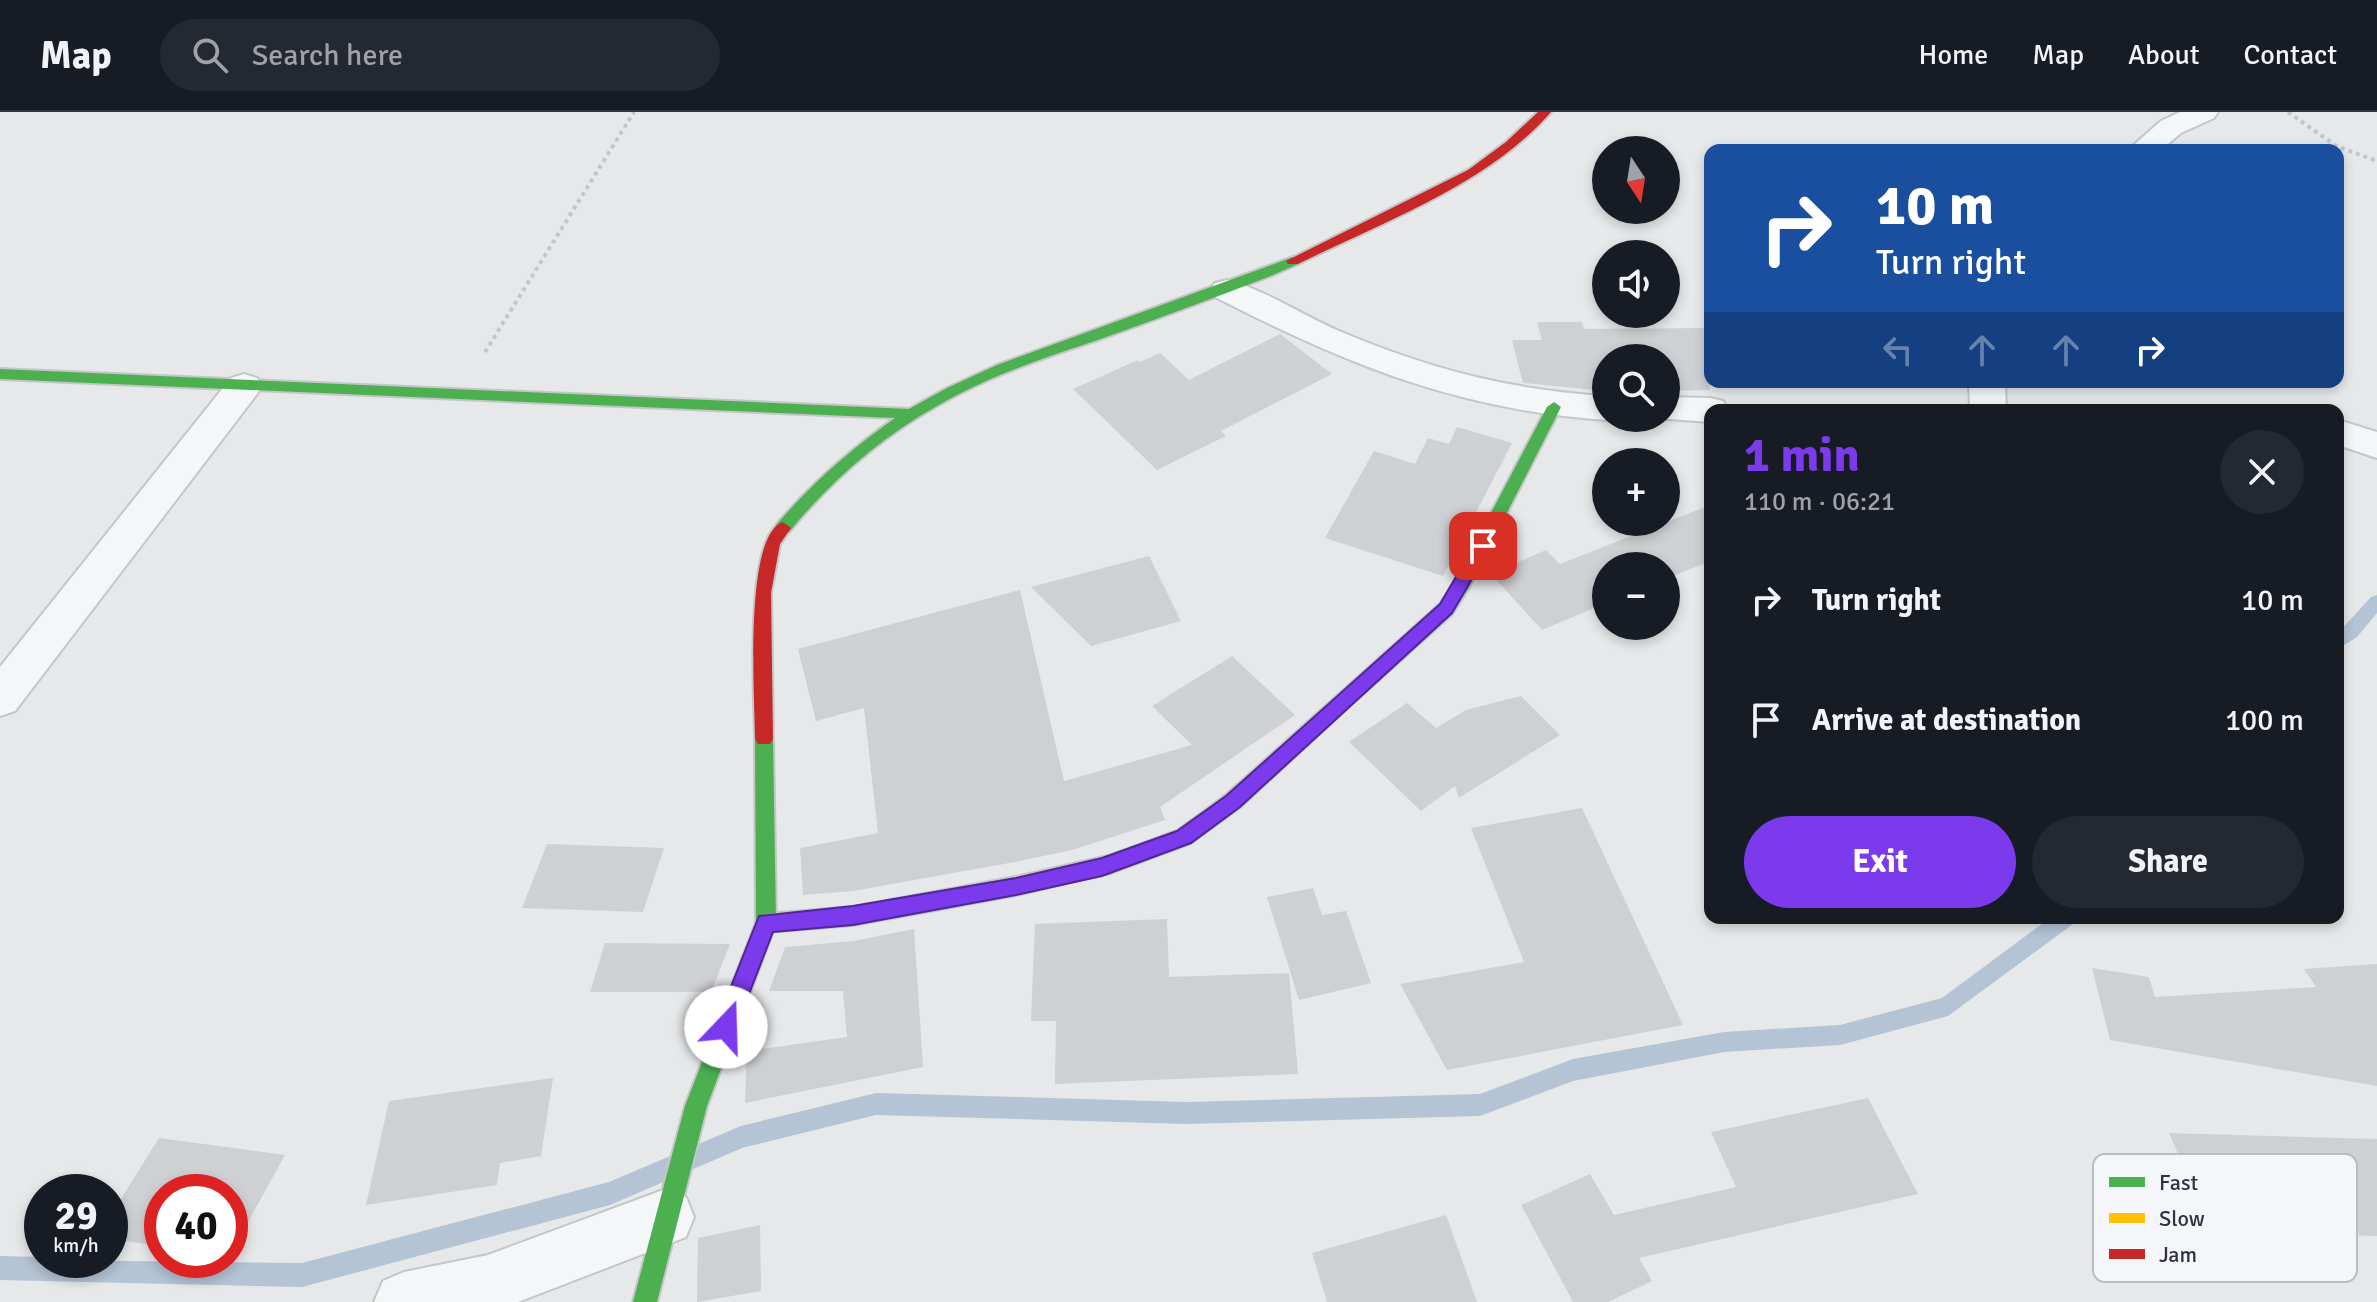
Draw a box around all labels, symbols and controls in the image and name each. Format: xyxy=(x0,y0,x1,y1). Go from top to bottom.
search box xyxy=(160,19,720,91)
text: Map xyxy=(40,32,112,79)
icon: search xyxy=(188,33,232,77)
text: Search here xyxy=(252,37,403,74)
text: Home xyxy=(1919,38,1988,72)
text: Map xyxy=(2032,38,2084,72)
text: About xyxy=(2128,38,2200,72)
text: Contact xyxy=(2244,38,2337,72)
north arrow xyxy=(1592,136,1680,224)
map controls xyxy=(1592,136,1680,640)
text: 10 m xyxy=(1876,171,1994,240)
icon: right xyxy=(1744,176,1848,280)
button: sound xyxy=(1592,240,1680,328)
text: Turn right xyxy=(1876,240,2026,285)
icon: left xyxy=(1876,328,1920,372)
icon: ahead xyxy=(1960,328,2004,372)
icon: ahead xyxy=(2044,328,2088,372)
icon: right xyxy=(2128,328,2172,372)
button: search xyxy=(1592,344,1680,432)
text: 1 min xyxy=(1744,426,1860,485)
button: close xyxy=(2220,430,2304,514)
button: + xyxy=(1592,448,1680,536)
text: 110 m · 06:21 xyxy=(1744,486,1895,518)
pin xyxy=(1449,512,1517,580)
icon: arrive xyxy=(1461,524,1505,568)
button: − xyxy=(1592,552,1680,640)
icon: right xyxy=(1744,578,1788,622)
text: Turn right xyxy=(1812,582,1941,619)
text: 10 m xyxy=(2241,582,2304,619)
icon: arrive xyxy=(1744,698,1788,742)
text: Arrive at destination xyxy=(1812,702,2081,739)
text: 100 m xyxy=(2225,702,2304,739)
button: Exit xyxy=(1744,816,2016,908)
button: Share xyxy=(2032,816,2304,908)
position arrow xyxy=(684,985,768,1069)
legend xyxy=(2093,1154,2357,1282)
text: Fast xyxy=(2159,1169,2199,1196)
speed limit sign: 40 xyxy=(144,1174,248,1278)
text: 29 xyxy=(54,1191,98,1241)
text: Slow xyxy=(2159,1205,2205,1232)
text: km/h xyxy=(53,1233,99,1258)
text: Jam xyxy=(2159,1241,2197,1268)

